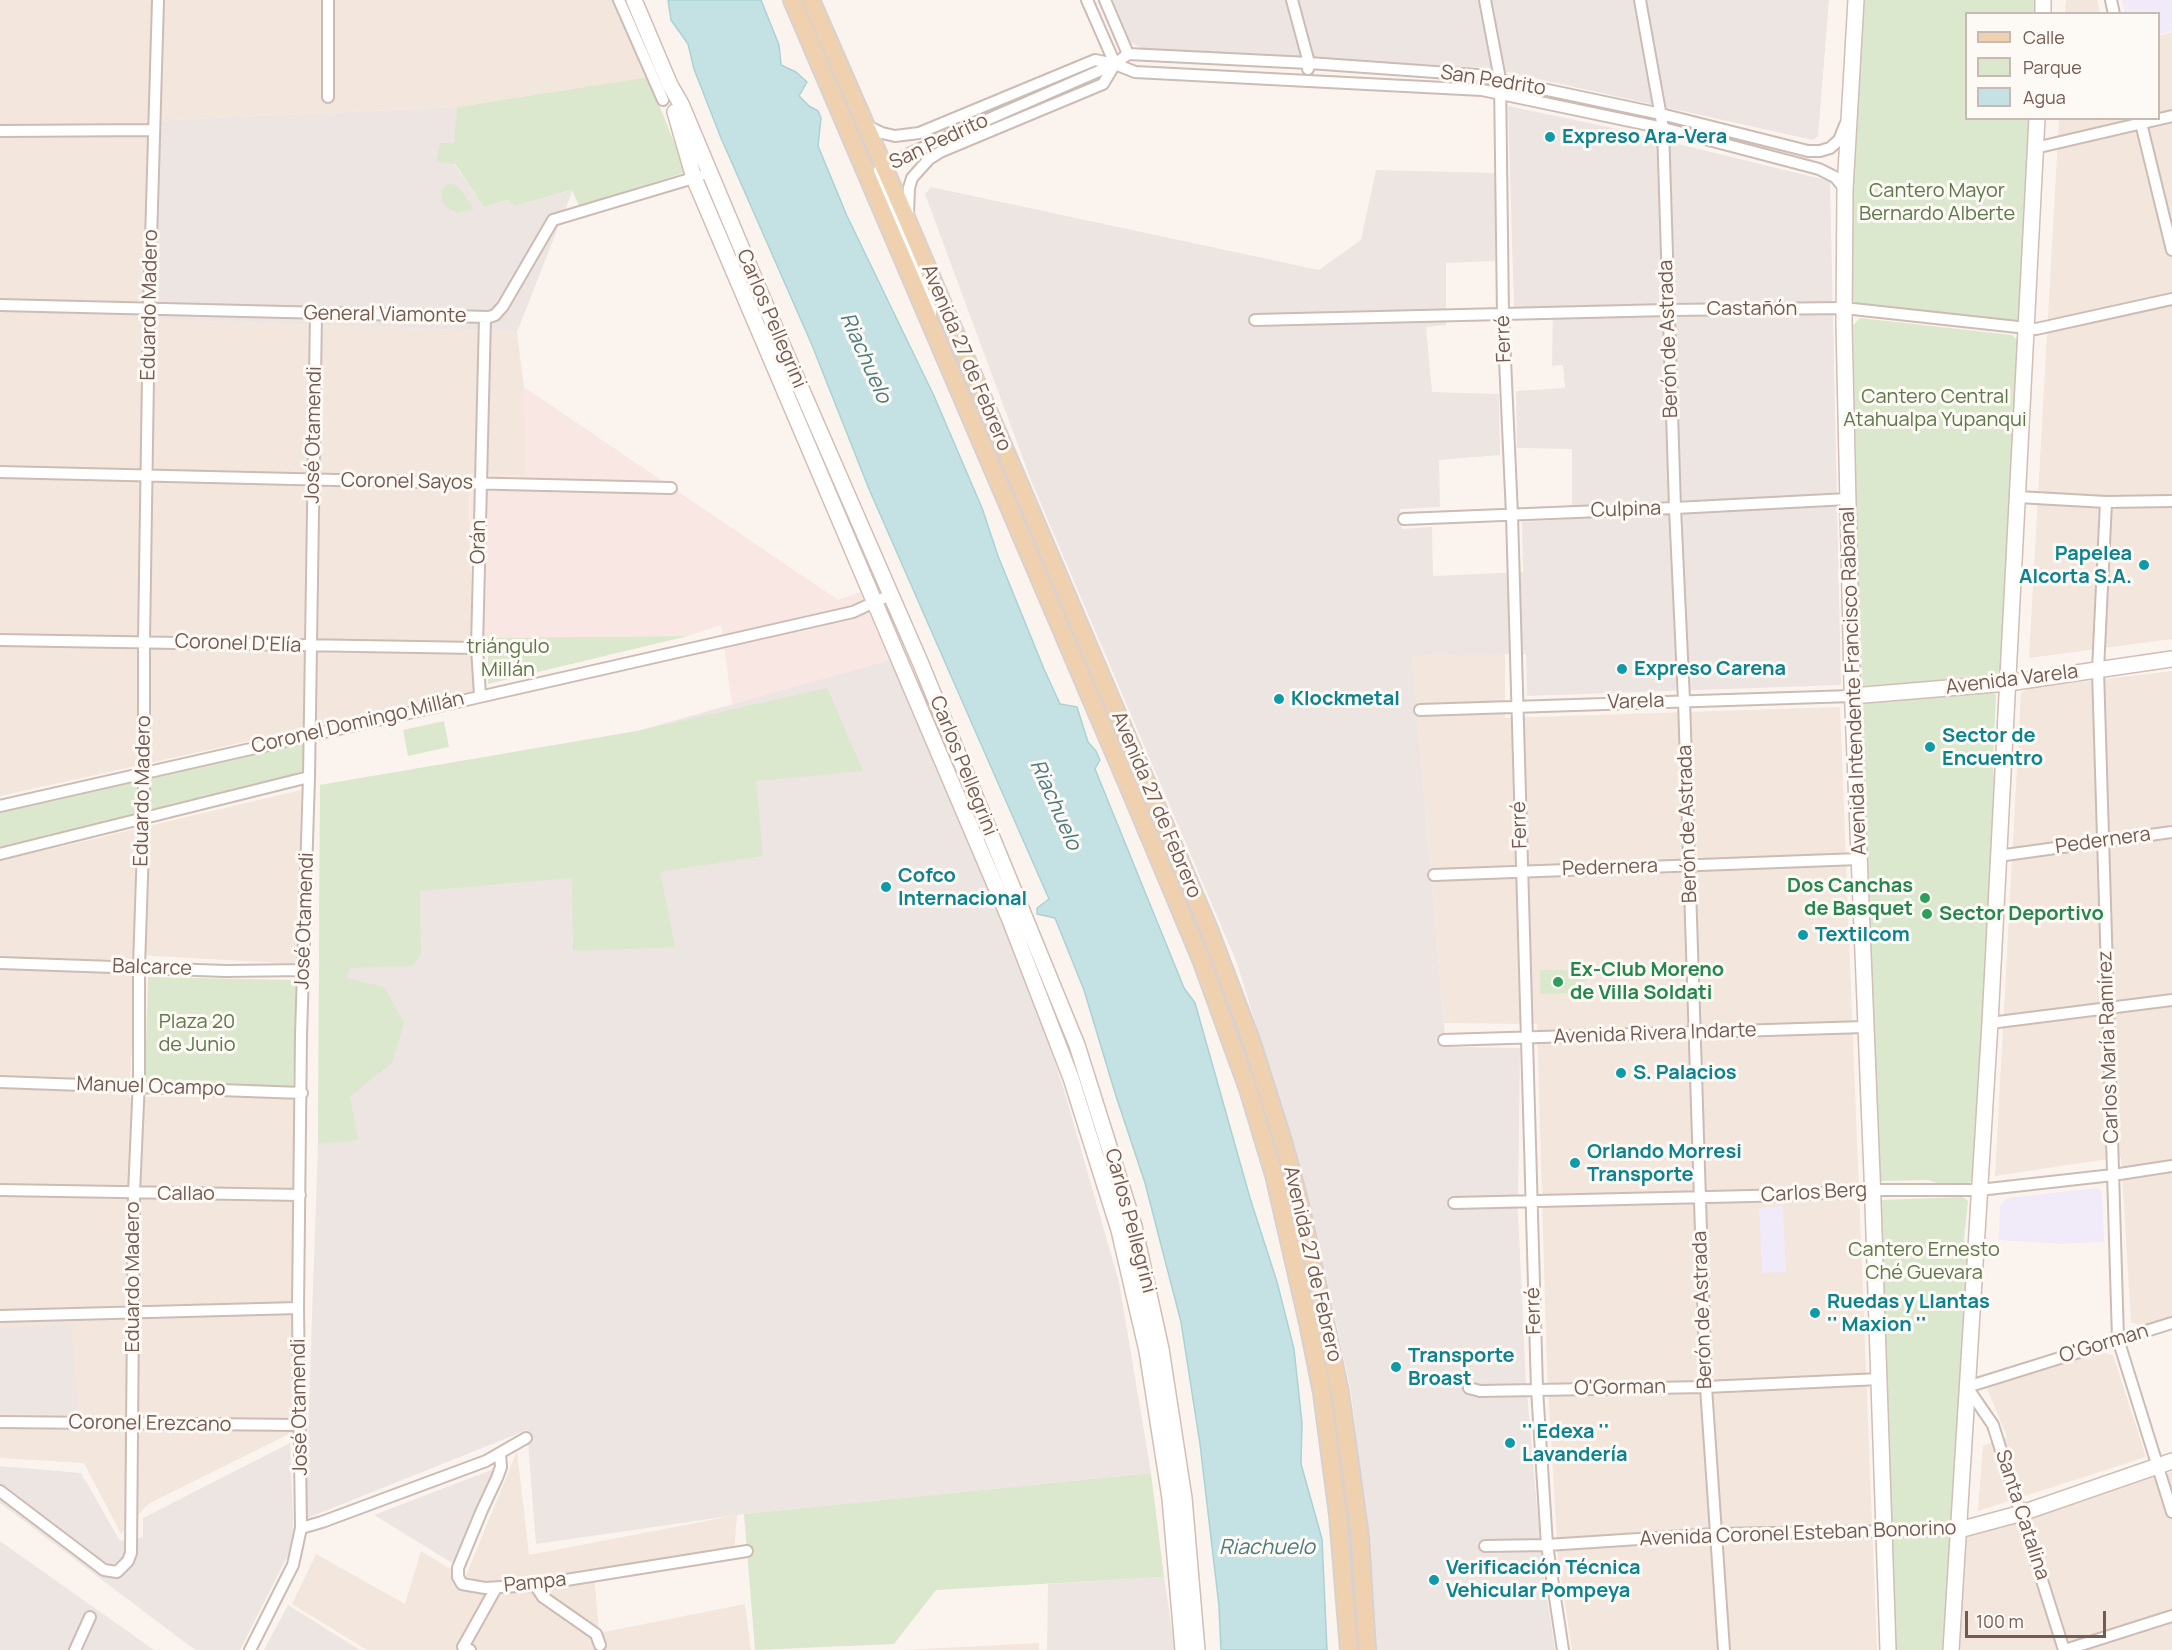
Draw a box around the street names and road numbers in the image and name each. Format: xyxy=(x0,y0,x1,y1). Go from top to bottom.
street label: San Pedrito xyxy=(1439,61,1547,101)
street label: San Pedrito xyxy=(886,109,992,175)
street label: Eduardo Madero xyxy=(137,229,163,381)
street label: Carlos Pellegrini xyxy=(731,246,811,392)
street label: Berón de Astrada xyxy=(1654,259,1684,419)
street label: Avenida 27 de Febrero xyxy=(916,261,1016,455)
street label: Castañón xyxy=(1707,297,1797,321)
street label: General Viamonte xyxy=(303,302,467,328)
street label: Ferré xyxy=(1491,315,1517,363)
street label: José Otamendi xyxy=(301,366,327,504)
street label: Coronel Sayos xyxy=(341,469,473,495)
street label: Culpina xyxy=(1590,497,1662,523)
street label: Avenida Intendente Francisco Rabanal xyxy=(1836,506,1872,856)
street label: Orán xyxy=(467,520,491,564)
street label: Coronel D'Elía xyxy=(174,630,302,658)
street label: Avenida Varela xyxy=(1944,660,2080,700)
street label: Coronel Domingo Millán xyxy=(249,687,467,759)
street label: Varela xyxy=(1607,689,1665,715)
street label: Carlos Pellegrini xyxy=(924,693,1002,839)
street label: Avenida 27 de Febrero xyxy=(1106,708,1206,902)
street label: Eduardo Madero xyxy=(130,715,156,867)
street label: Berón de Astrada xyxy=(1673,744,1703,904)
street label: Ferré xyxy=(1507,801,1533,849)
street label: Pedernera xyxy=(2054,822,2152,860)
street label: José Otamendi xyxy=(291,852,319,990)
street label: Pedernera xyxy=(1562,854,1658,882)
street label: Carlos María Ramírez xyxy=(2094,950,2124,1144)
street label: Balcarce xyxy=(112,955,192,981)
street label: Avenida Rivera Indarte xyxy=(1553,1018,1757,1050)
street label: Manuel Ocampo xyxy=(76,1072,226,1102)
street label: Carlos Pellegrini xyxy=(1099,1146,1161,1296)
street label: Avenida 27 de Febrero xyxy=(1278,1164,1346,1364)
street label: Carlos Berg xyxy=(1760,1178,1868,1208)
street label: Callao xyxy=(157,1182,215,1206)
street label: Eduardo Madero xyxy=(121,1201,145,1353)
street label: Berón de Astrada xyxy=(1688,1230,1718,1390)
street label: Ferré xyxy=(1521,1287,1547,1335)
street label: O'Gorman xyxy=(2057,1319,2151,1369)
street label: José Otamendi xyxy=(287,1338,313,1476)
street label: O'Gorman xyxy=(1574,1375,1666,1401)
street label: Coronel Erezcano xyxy=(68,1411,232,1437)
street label: Santa Catalina xyxy=(1990,1447,2054,1583)
street label: Avenida Coronel Esteban Bonorino xyxy=(1639,1516,1957,1552)
street label: Pampa xyxy=(503,1568,567,1598)

